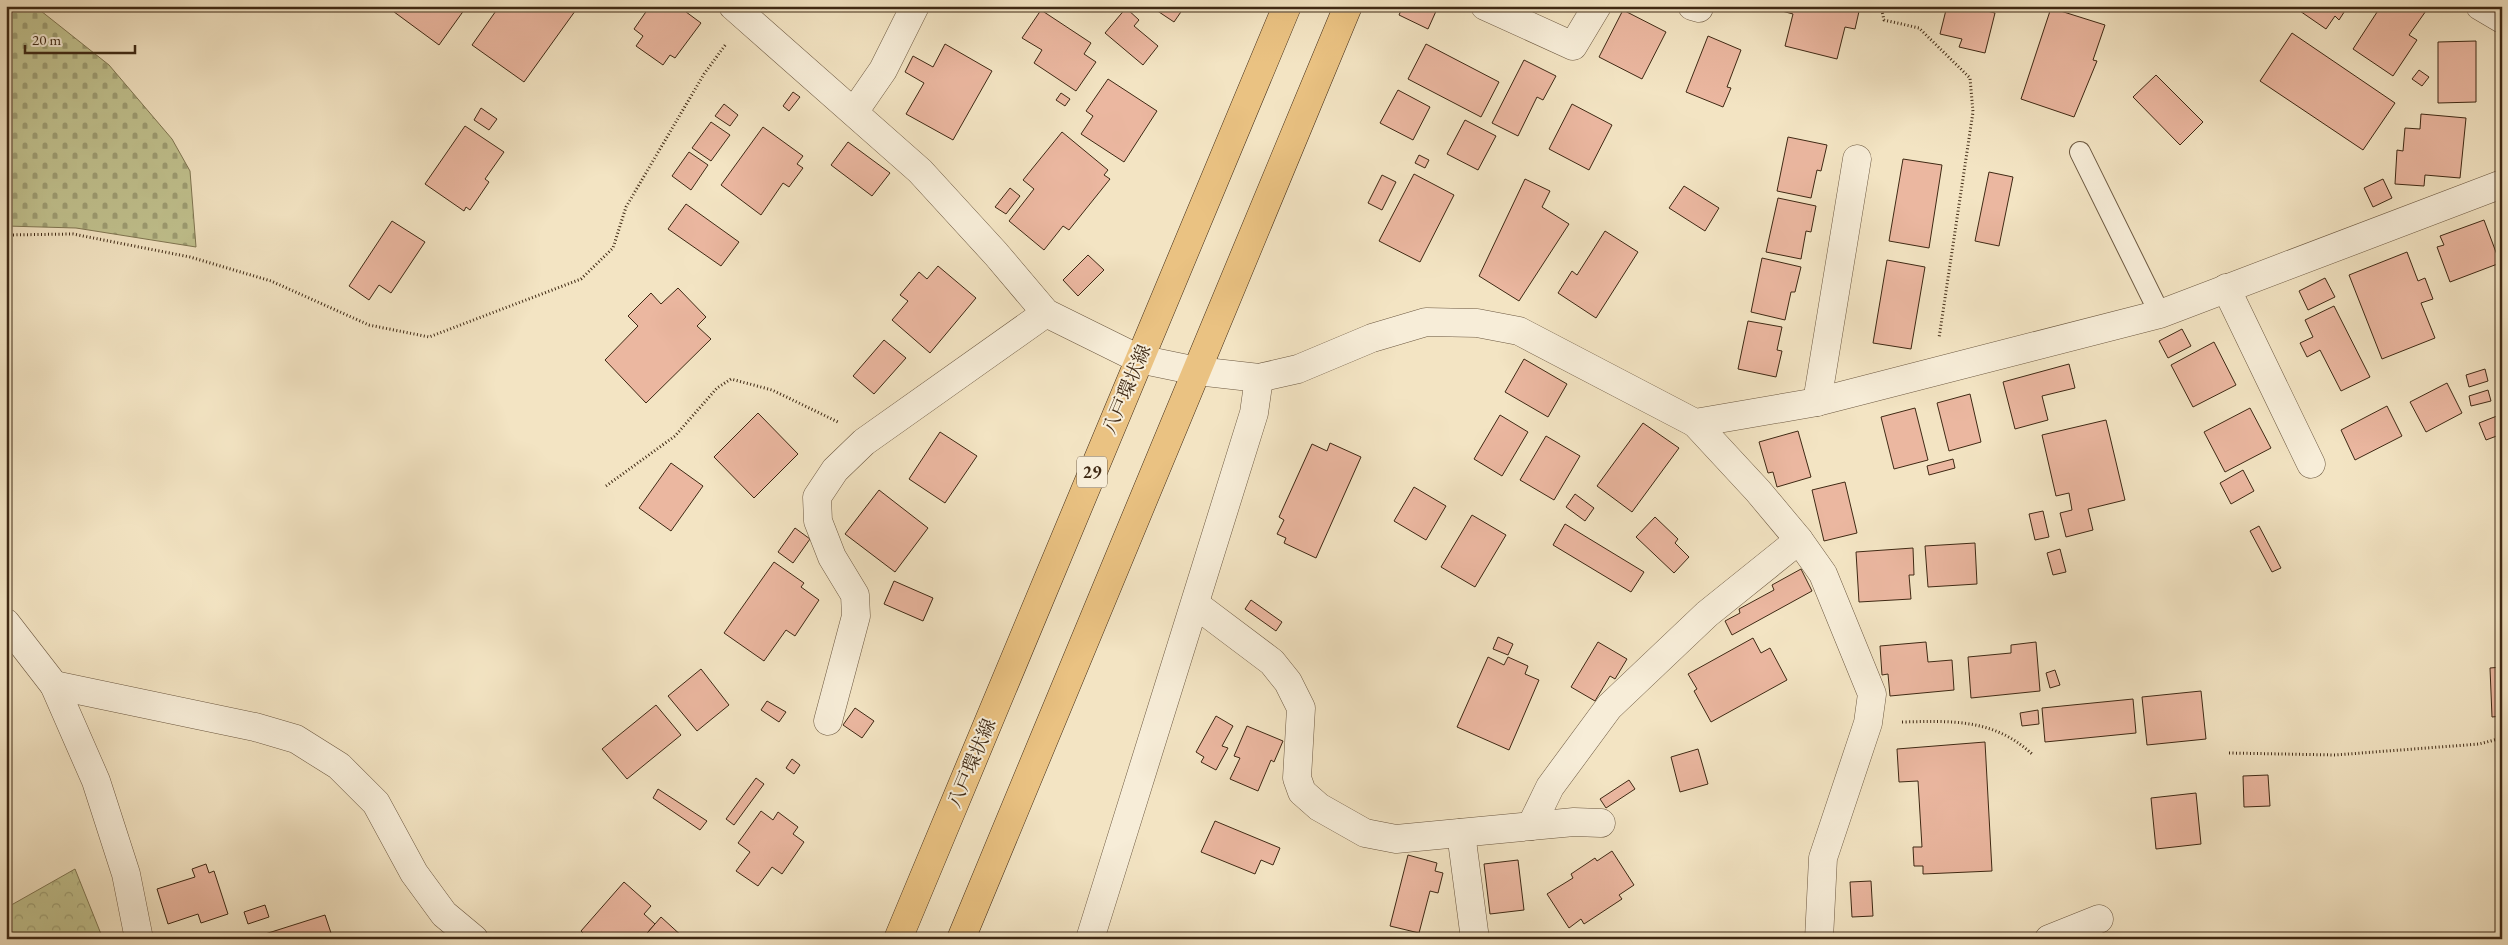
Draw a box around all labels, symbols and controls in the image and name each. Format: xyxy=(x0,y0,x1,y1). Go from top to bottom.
scale bar xyxy=(25,22,135,54)
text: 20 m xyxy=(32,30,61,49)
street label: 八戸環状線 xyxy=(1096,341,1157,438)
road number: 29 xyxy=(1077,457,1107,488)
street label: 八戸環状線 xyxy=(941,715,1002,812)

